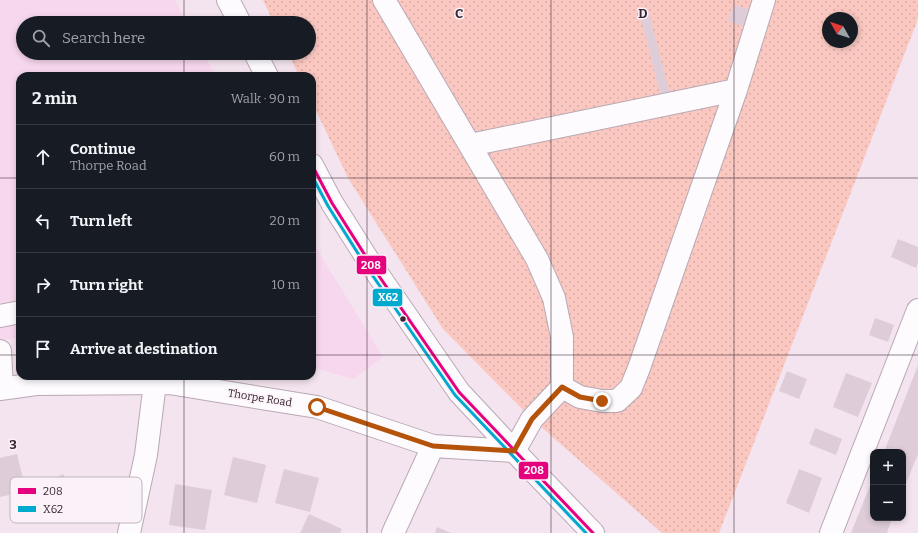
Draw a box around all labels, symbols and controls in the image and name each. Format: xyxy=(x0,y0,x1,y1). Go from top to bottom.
text: C xyxy=(455,6,463,21)
text: D xyxy=(638,6,648,21)
north arrow xyxy=(822,12,858,48)
search box xyxy=(16,16,316,60)
icon: search xyxy=(30,27,52,49)
text: Search here xyxy=(62,29,145,47)
text: 2 min xyxy=(32,88,77,109)
text: Walk · 90 m xyxy=(231,91,300,106)
text: Continue xyxy=(70,140,136,158)
icon: ahead xyxy=(32,146,54,168)
text: 60 m xyxy=(269,149,300,164)
text: Thorpe Road xyxy=(70,158,147,173)
icon: left xyxy=(32,210,54,232)
text: Turn left xyxy=(70,212,132,230)
text: 20 m xyxy=(270,213,300,228)
line badge: 208 xyxy=(356,255,387,275)
text: 208 xyxy=(361,259,381,272)
icon: right xyxy=(32,274,54,296)
text: Turn right xyxy=(70,276,143,294)
text: 10 m xyxy=(271,277,300,292)
line badge: X62 xyxy=(372,288,403,307)
text: X62 xyxy=(378,291,398,304)
unlabelled marker xyxy=(398,314,408,324)
icon: arrive xyxy=(32,338,54,360)
text: Arrive at destination xyxy=(70,340,217,358)
street label: Thorpe Road xyxy=(227,387,294,410)
route end xyxy=(593,392,611,410)
route start xyxy=(308,398,326,416)
text: 3 xyxy=(9,437,17,452)
map controls xyxy=(870,449,906,521)
button: + xyxy=(870,449,906,485)
line badge: 208 xyxy=(518,461,549,480)
text: 208 xyxy=(524,464,544,477)
legend xyxy=(10,477,142,523)
text: 208 xyxy=(43,485,63,498)
button: − xyxy=(870,485,906,521)
text: X62 xyxy=(43,503,63,516)

